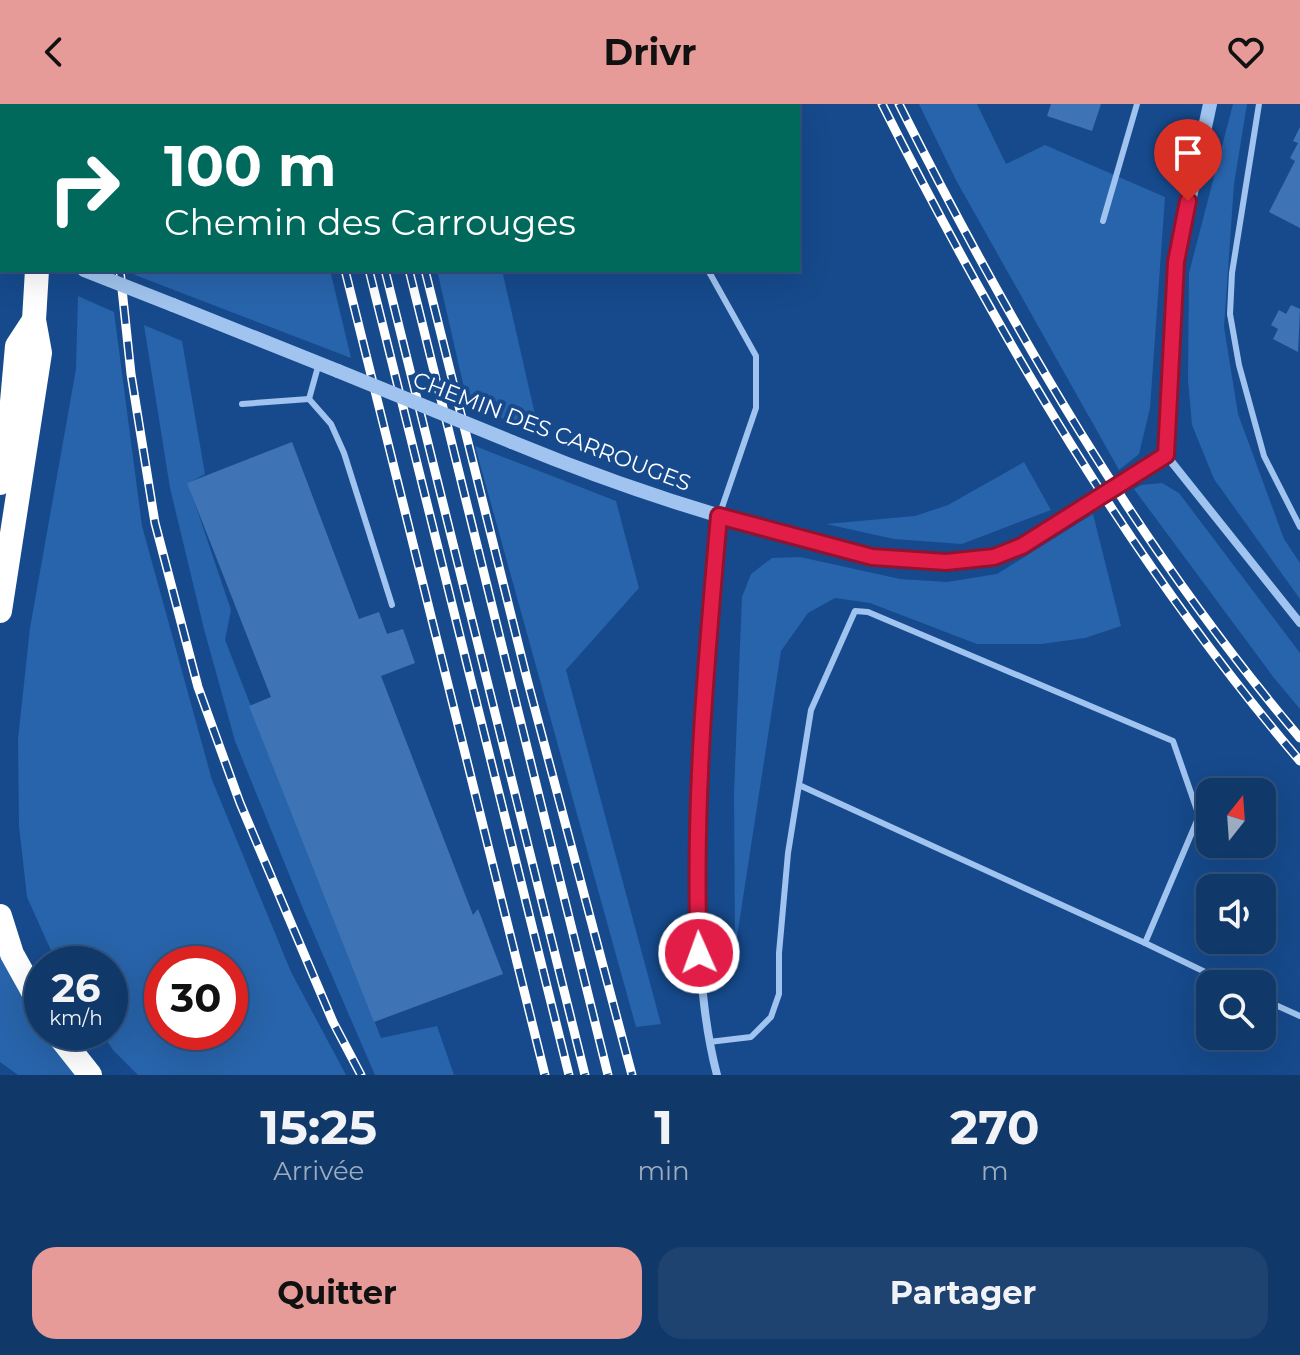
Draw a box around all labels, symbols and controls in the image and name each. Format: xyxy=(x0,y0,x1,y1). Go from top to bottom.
icon: back xyxy=(32,30,76,74)
text: Drivr xyxy=(603,30,697,74)
icon: heart xyxy=(1224,30,1268,74)
pin xyxy=(1154,119,1222,201)
icon: arrive xyxy=(1166,131,1210,175)
text: 100 m xyxy=(164,132,337,200)
icon: right xyxy=(32,136,136,240)
text: Chemin des Carrouges xyxy=(164,200,576,244)
street label: CHEMIN DES CARROUGES xyxy=(409,366,695,497)
north arrow xyxy=(1196,778,1276,858)
map controls xyxy=(1196,778,1276,1050)
button: sound xyxy=(1196,874,1276,954)
position arrow xyxy=(657,911,741,995)
speed limit sign: 30 xyxy=(144,946,248,1050)
text: 26 xyxy=(51,963,101,1012)
button: search xyxy=(1196,970,1276,1050)
text: km/h xyxy=(49,1006,103,1030)
text: 15:25 xyxy=(260,1098,377,1156)
text: 1 xyxy=(654,1098,673,1156)
text: 270 xyxy=(950,1098,1040,1156)
text: Arrivée xyxy=(273,1155,364,1187)
text: min xyxy=(637,1155,690,1187)
text: m xyxy=(981,1155,1009,1187)
button: Quitter xyxy=(32,1247,642,1339)
button: Partager xyxy=(658,1247,1268,1339)

